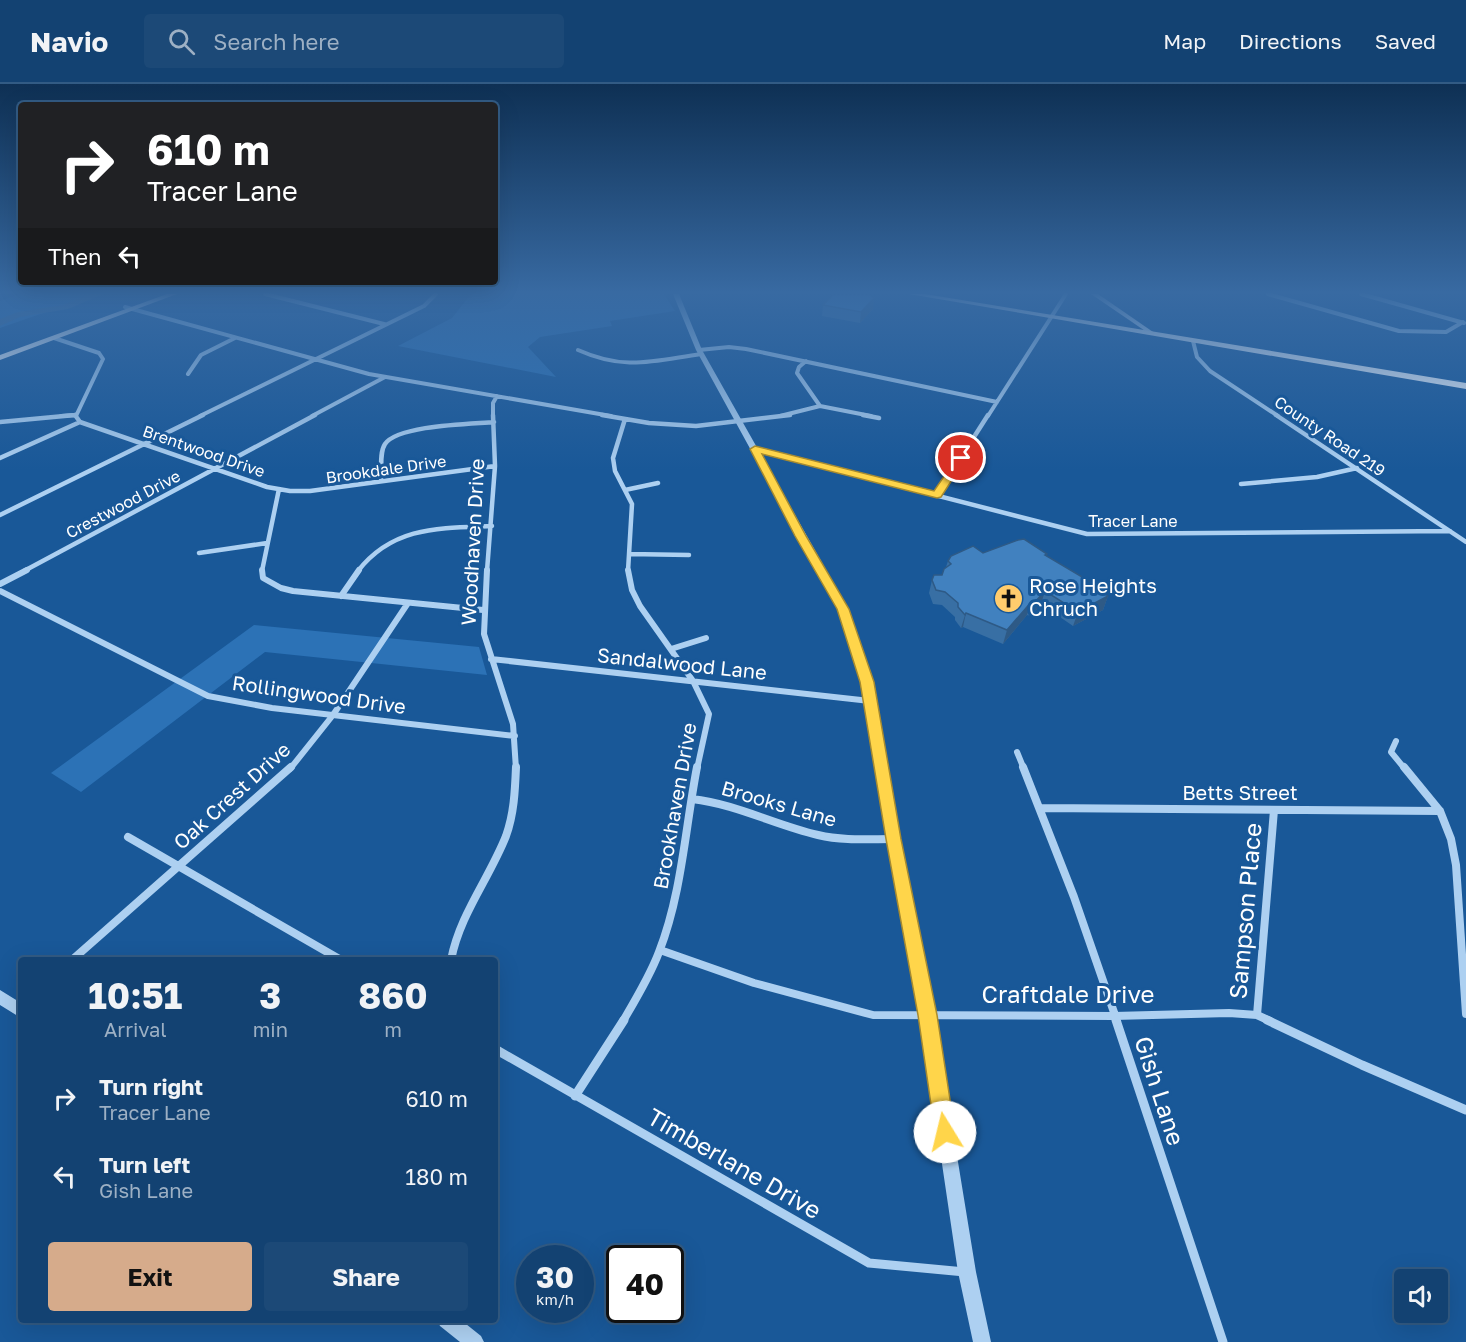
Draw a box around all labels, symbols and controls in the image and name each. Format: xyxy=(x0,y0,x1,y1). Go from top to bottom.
search box xyxy=(144,14,564,68)
text: Navio xyxy=(30,25,108,58)
icon: search xyxy=(165,25,198,58)
text: Search here xyxy=(213,28,339,55)
text: Map xyxy=(1163,28,1206,54)
text: Directions xyxy=(1239,28,1342,54)
text: Saved xyxy=(1375,28,1436,54)
text: 610 m xyxy=(147,124,270,174)
icon: right xyxy=(48,126,126,204)
text: Tracer Lane xyxy=(147,175,298,207)
icon: left xyxy=(113,240,146,273)
text: Then xyxy=(48,243,101,270)
street label: County Road 219 xyxy=(1271,392,1389,480)
street label: Brentwood Drive xyxy=(140,421,268,481)
pin xyxy=(935,432,986,483)
icon: arrive xyxy=(944,441,977,474)
street label: Brookdale Drive xyxy=(324,451,448,487)
street label: Woodhaven Drive xyxy=(456,458,488,626)
street label: Crestwood Drive xyxy=(62,465,184,543)
street label: Tracer Lane xyxy=(1088,511,1178,531)
place label: Rose Heights Chruch xyxy=(1029,573,1157,620)
church icon: Rose Heights Chruch xyxy=(992,582,1024,614)
street label: Sandalwood Lane xyxy=(596,642,768,684)
street label: Rollingwood Drive xyxy=(231,670,407,718)
street label: Brookhaven Drive xyxy=(648,721,700,891)
street label: Oak Crest Drive xyxy=(168,737,294,854)
street label: Brooks Lane xyxy=(719,775,840,831)
street label: Betts Street xyxy=(1182,780,1298,804)
street label: Sampson Place xyxy=(1222,822,1267,1000)
text: 10:51 xyxy=(88,974,182,1017)
text: 3 xyxy=(259,974,281,1017)
text: 860 xyxy=(358,974,428,1017)
street label: Craftdale Drive xyxy=(982,979,1154,1008)
text: Arrival xyxy=(104,1017,167,1041)
text: min xyxy=(253,1017,288,1041)
text: m xyxy=(384,1017,402,1041)
street label: Gish Lane xyxy=(1129,1032,1192,1149)
text: Turn right xyxy=(99,1073,203,1100)
icon: right xyxy=(48,1082,81,1115)
text: 610 m xyxy=(405,1085,468,1112)
text: Tracer Lane xyxy=(99,1100,211,1124)
position arrow xyxy=(913,1100,977,1164)
street label: Timberlane Drive xyxy=(643,1101,827,1224)
text: Turn left xyxy=(99,1151,190,1178)
icon: left xyxy=(48,1160,81,1193)
text: 180 m xyxy=(405,1163,468,1190)
text: Gish Lane xyxy=(99,1178,193,1202)
button: Exit xyxy=(48,1242,252,1311)
button: Share xyxy=(264,1242,468,1311)
speed limit sign: 40 xyxy=(606,1245,684,1323)
text: 30 xyxy=(536,1259,574,1295)
map controls xyxy=(1394,1269,1448,1323)
button: sound xyxy=(1394,1269,1448,1323)
text: km/h xyxy=(536,1290,574,1308)

